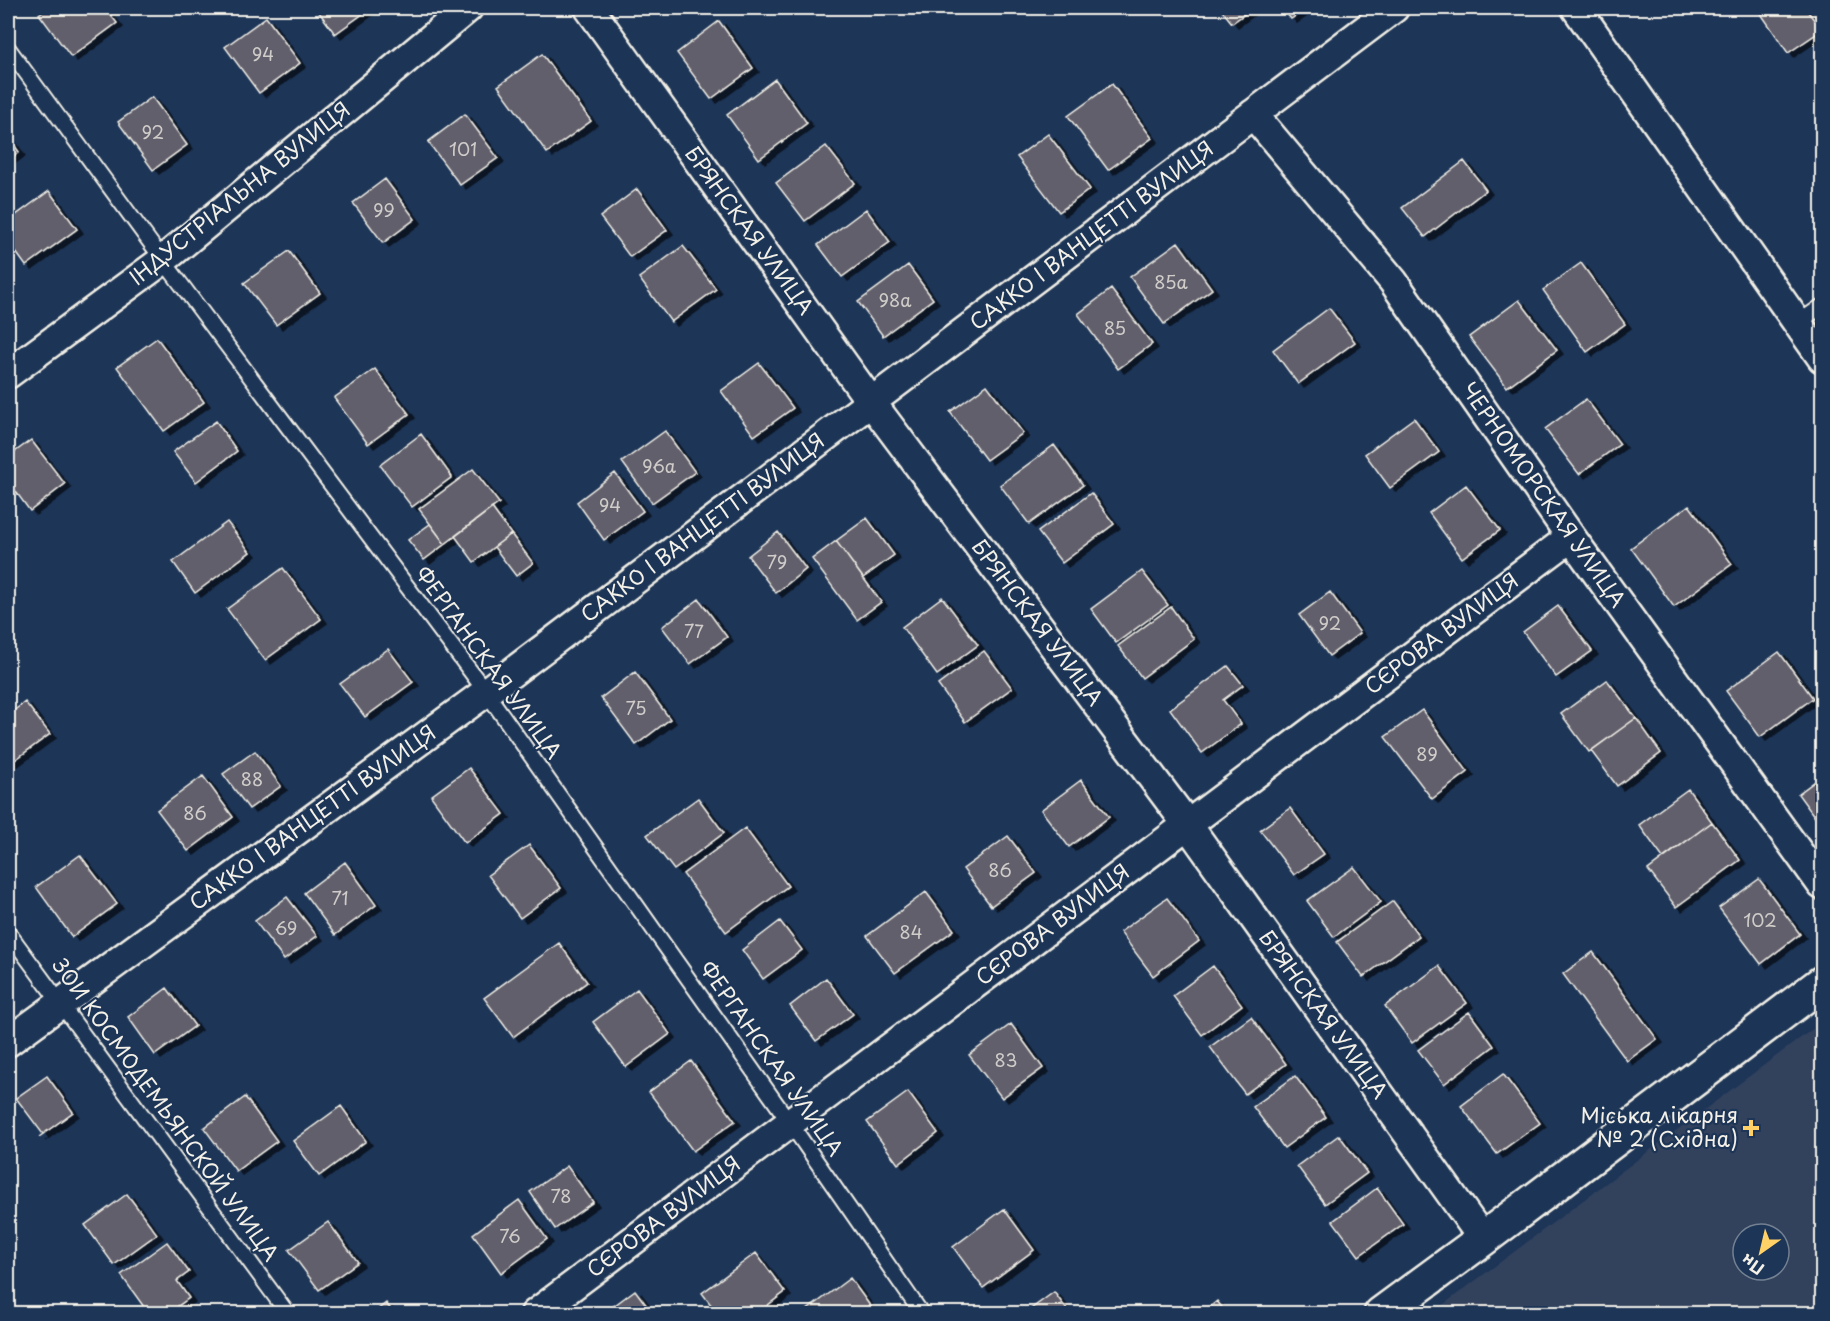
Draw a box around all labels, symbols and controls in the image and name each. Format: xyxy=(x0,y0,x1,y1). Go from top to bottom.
house number: 94 xyxy=(252,40,274,67)
street label: ІНДУСТРІАЛЬНА ВУЛИЦЯ xyxy=(121,93,356,292)
house number: 92 xyxy=(142,118,164,145)
street label: САККО І ВАНЦЕТТІ ВУЛИЦЯ xyxy=(962,132,1220,337)
house number: 101 xyxy=(449,135,477,162)
street label: БРЯНСКАЯ УЛИЦА xyxy=(678,139,823,321)
house number: 99 xyxy=(373,196,395,223)
house number: 85а xyxy=(1154,268,1188,295)
house number: 98а xyxy=(879,286,912,313)
house number: 85 xyxy=(1104,314,1126,341)
street label: ЧЕРНОМОРСКАЯ УЛИЦА xyxy=(1454,375,1635,613)
street label: САККО І ВАНЦЕТТІ ВУЛИЦЯ xyxy=(573,424,831,629)
house number: 96а xyxy=(642,452,677,479)
house number: 94 xyxy=(599,491,621,518)
street label: БРЯНСКАЯ УЛИЦА xyxy=(965,532,1112,712)
house number: 79 xyxy=(767,548,787,575)
street label: ФЕРГАНСКАЯ УЛИЦА xyxy=(409,559,571,765)
street label: СЄРОВА ВУЛИЦЯ xyxy=(1357,564,1525,701)
house number: 92 xyxy=(1319,609,1341,636)
house number: 77 xyxy=(684,617,704,644)
house number: 75 xyxy=(626,694,647,721)
street label: САККО І ВАНЦЕТТІ ВУЛИЦЯ xyxy=(182,716,442,917)
house number: 89 xyxy=(1416,740,1438,767)
house number: 88 xyxy=(241,765,263,792)
house number: 86 xyxy=(183,799,207,826)
street label: СЄРОВА ВУЛИЦЯ xyxy=(968,855,1136,992)
house number: 86 xyxy=(988,856,1012,883)
house number: 71 xyxy=(332,884,348,911)
house number: 102 xyxy=(1743,906,1777,933)
house number: 69 xyxy=(275,914,297,941)
house number: 84 xyxy=(899,918,923,945)
street label: БРЯНСКАЯ УЛИЦА xyxy=(1252,923,1397,1105)
street label: ЗОИ КОСМОДЕМЬЯНСКОЙ УЛИЦА xyxy=(46,951,288,1267)
street label: ФЕРГАНСКАЯ УЛИЦА xyxy=(693,954,852,1162)
house number: 83 xyxy=(995,1046,1017,1073)
place label: Міська лікарня № 2 (Східна) xyxy=(1580,1098,1738,1154)
marker: Міська лікарня № 2 (Східна) xyxy=(1742,1119,1760,1137)
street label: СЄРОВА ВУЛИЦЯ xyxy=(579,1147,747,1284)
house number: 78 xyxy=(551,1182,572,1209)
house number: 76 xyxy=(499,1222,521,1249)
north arrow xyxy=(1731,1222,1791,1282)
text: Пн xyxy=(1736,1249,1768,1282)

